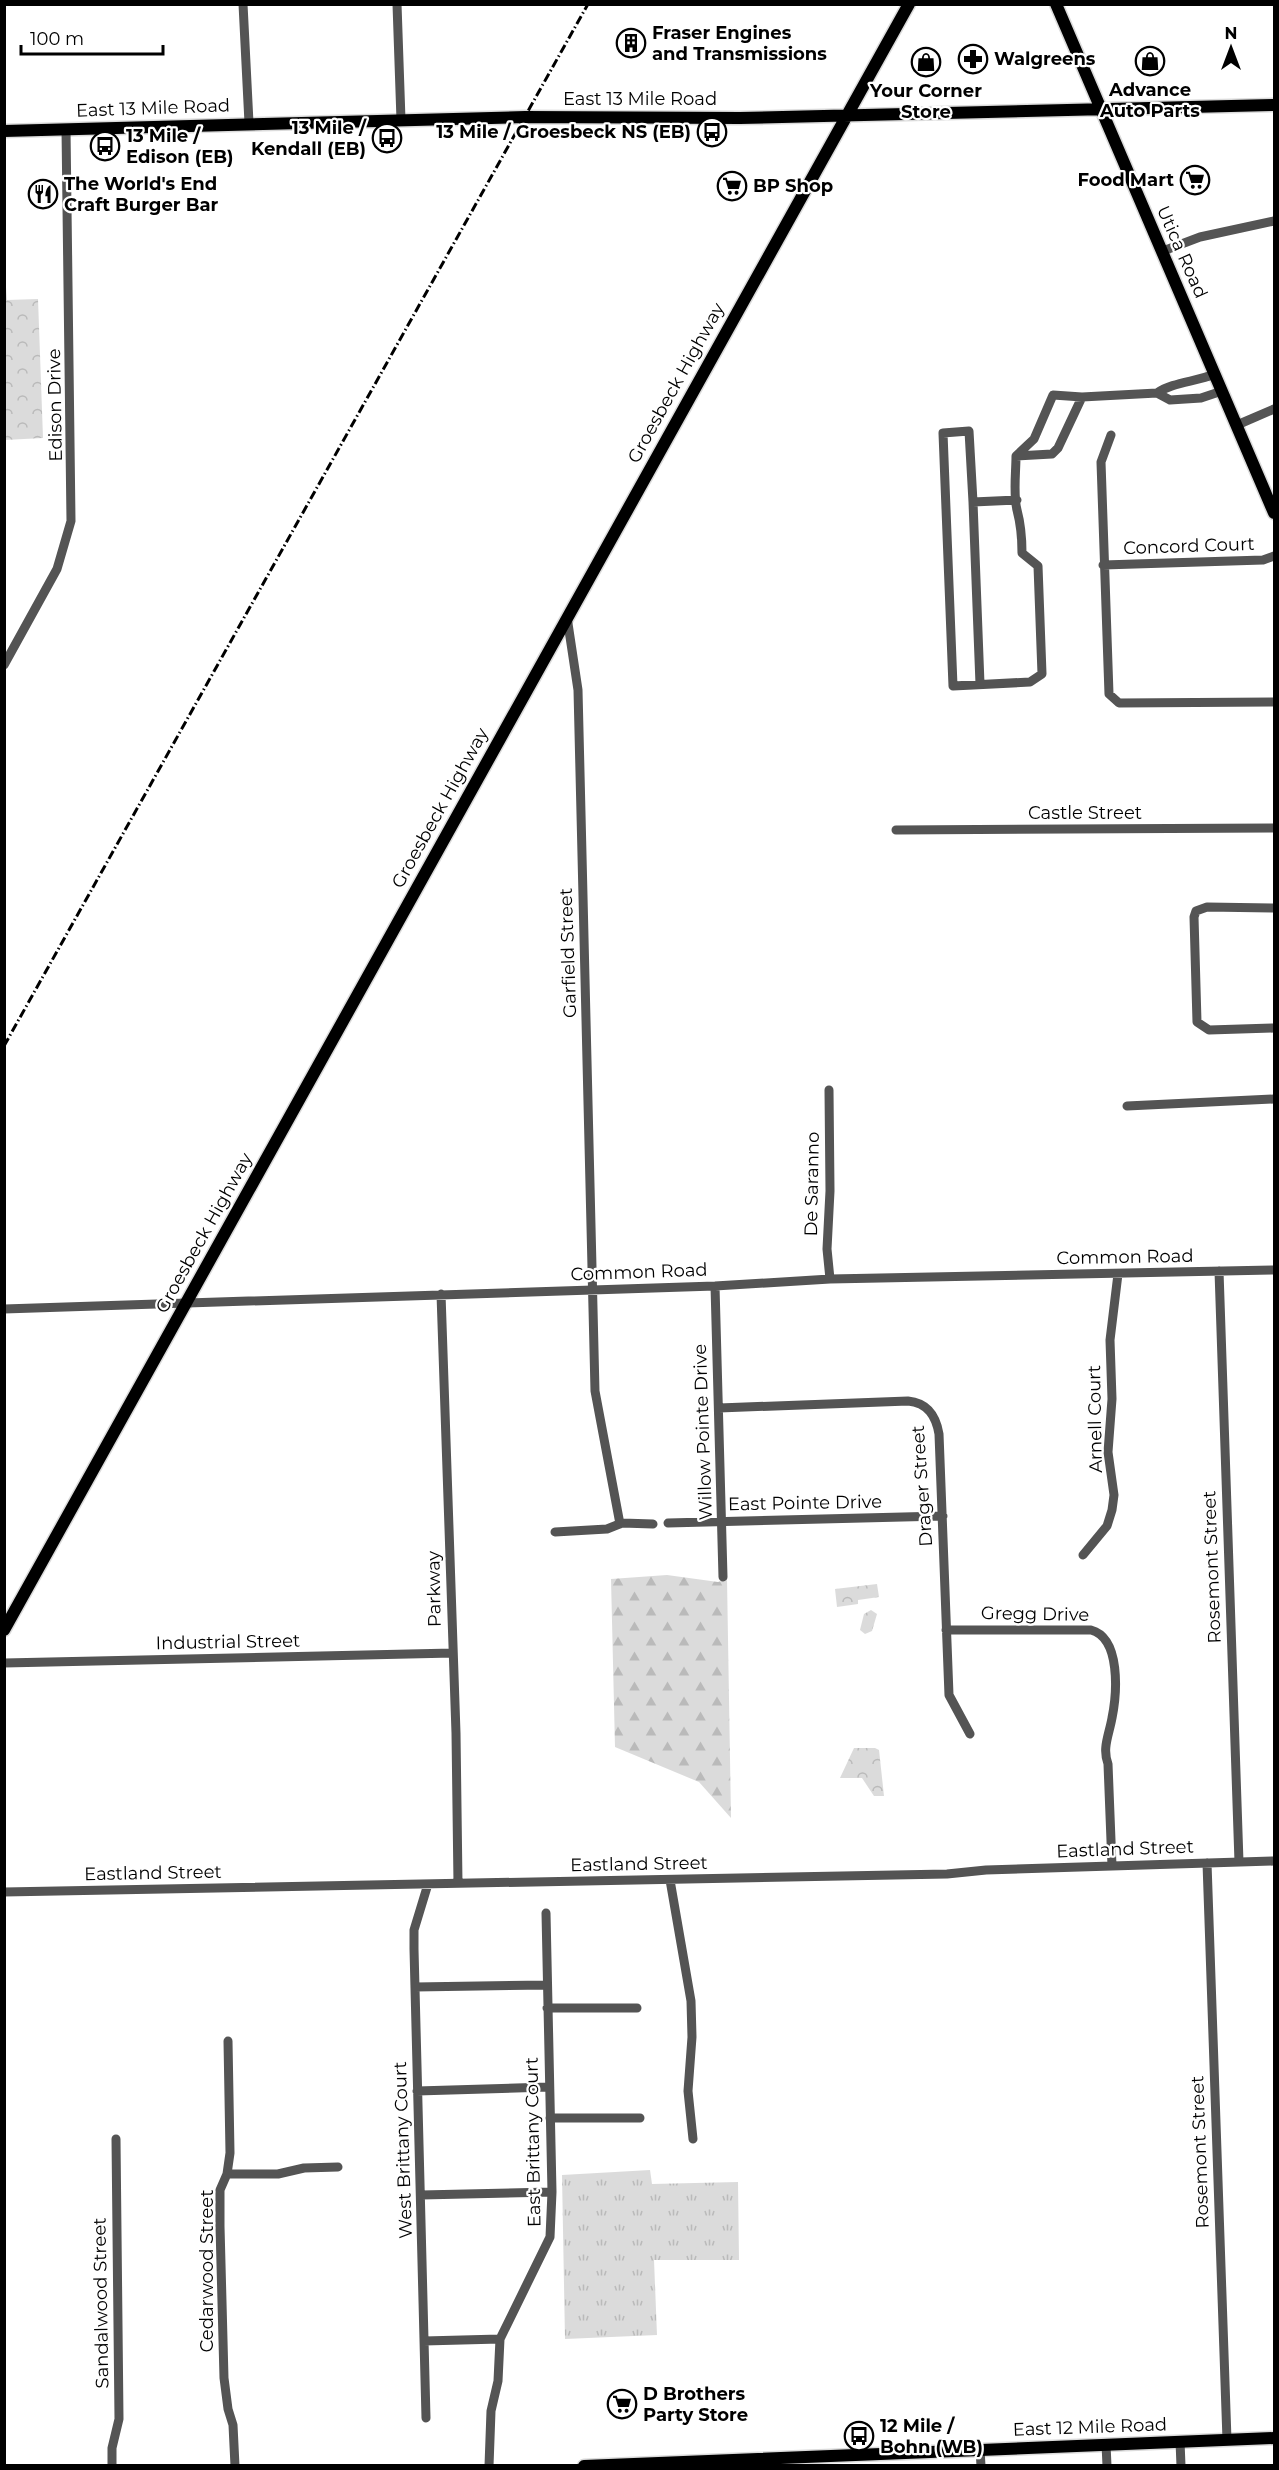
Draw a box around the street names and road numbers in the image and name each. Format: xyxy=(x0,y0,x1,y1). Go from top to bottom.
street label: East 13 Mile Road xyxy=(563,88,717,110)
street label: East 13 Mile Road xyxy=(76,94,230,122)
street label: Utica Road xyxy=(1152,202,1212,302)
street label: Groesbeck Highway xyxy=(623,299,729,467)
street label: Edison Drive xyxy=(43,348,67,462)
street label: Concord Court xyxy=(1123,533,1255,559)
street label: Groesbeck Highway xyxy=(387,724,493,892)
street label: Castle Street xyxy=(1028,802,1142,824)
street label: Garfield Street xyxy=(555,888,581,1018)
street label: De Saranno xyxy=(800,1131,824,1237)
street label: Groesbeck Highway xyxy=(151,1149,257,1317)
street label: Common Road xyxy=(1056,1245,1194,1269)
street label: Common Road xyxy=(570,1259,708,1285)
street label: Willow Pointe Drive xyxy=(689,1343,717,1521)
street label: Arnell Court xyxy=(1083,1365,1107,1473)
street label: Drager Street xyxy=(907,1425,937,1547)
street label: Rosemont Street xyxy=(1198,1490,1226,1644)
street label: East Pointe Drive xyxy=(728,1491,882,1515)
street label: Parkway xyxy=(422,1551,446,1627)
street label: Gregg Drive xyxy=(981,1602,1089,1626)
street label: Industrial Street xyxy=(156,1630,300,1654)
street label: Eastland Street xyxy=(1056,1836,1194,1862)
street label: Eastland Street xyxy=(570,1852,708,1876)
street label: Eastland Street xyxy=(84,1861,222,1885)
street label: East Brittany Court xyxy=(521,2057,545,2227)
street label: West Brittany Court xyxy=(389,2061,417,2239)
street label: Rosemont Street xyxy=(1186,2075,1214,2229)
street label: Cedarwood Street xyxy=(196,2190,218,2353)
street label: Sandalwood Street xyxy=(89,2217,113,2389)
street label: East 12 Mile Road xyxy=(1013,2413,1167,2441)

